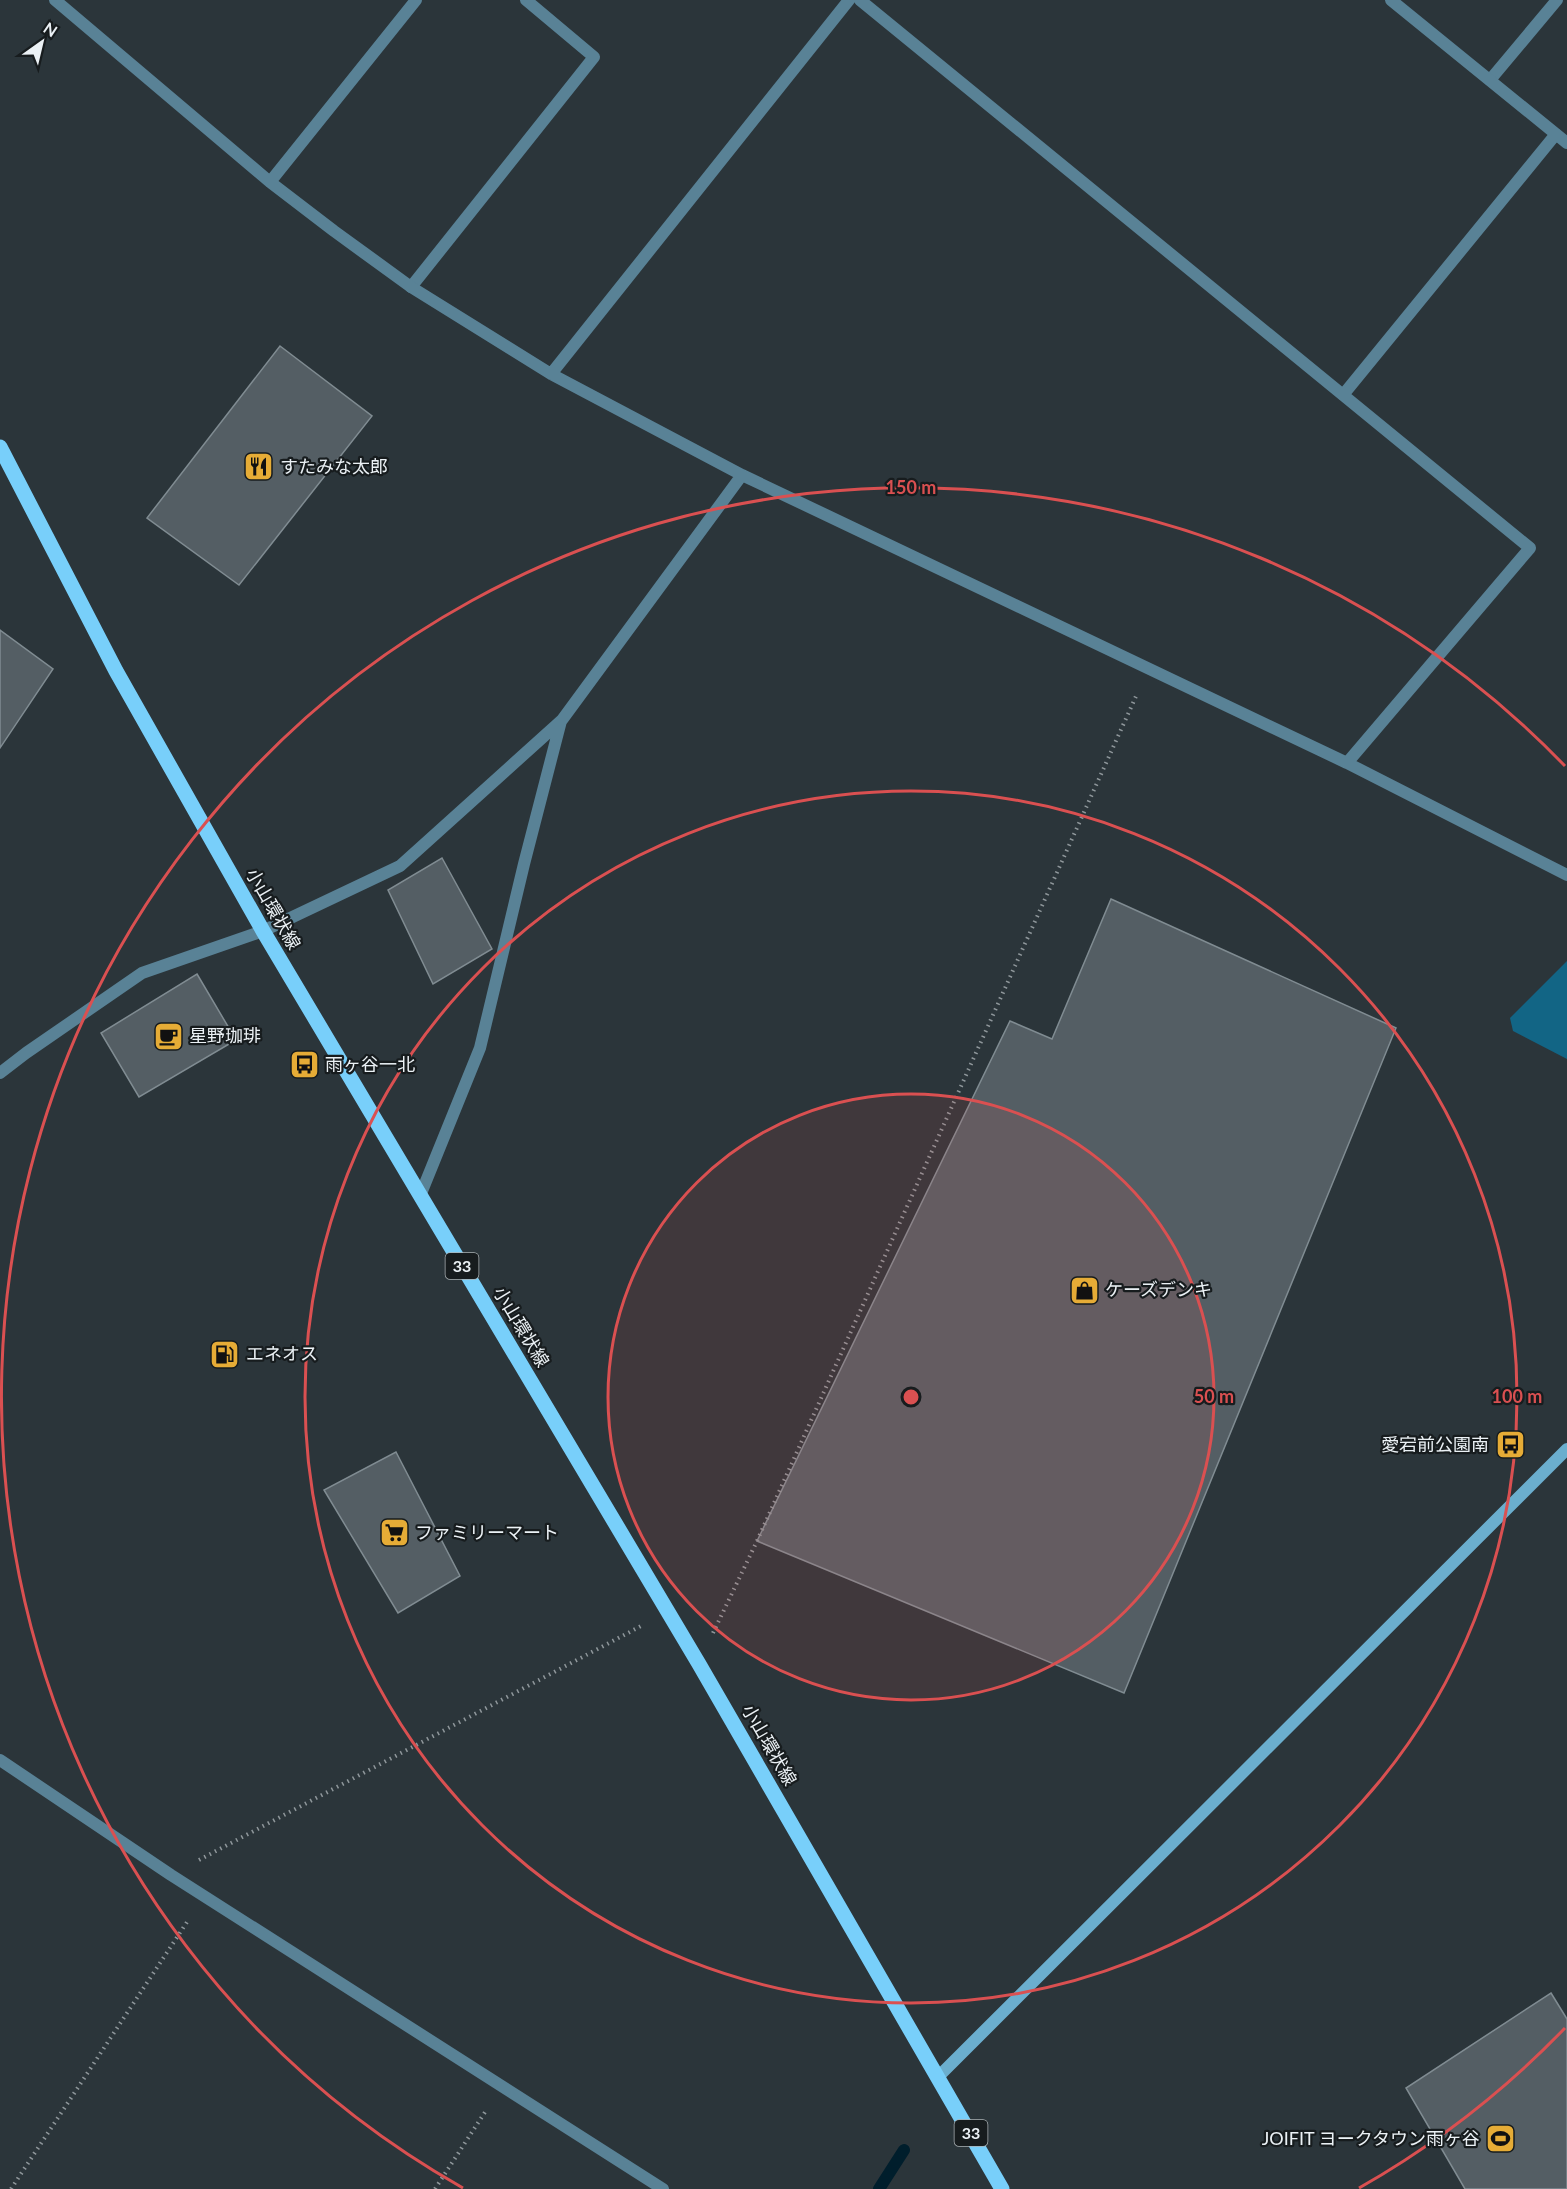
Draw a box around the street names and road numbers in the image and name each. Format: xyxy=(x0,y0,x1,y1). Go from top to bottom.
street label: 小山環状線 xyxy=(242,864,306,953)
road number: 33 xyxy=(446,1253,478,1279)
street label: 小山環状線 xyxy=(489,1282,554,1371)
street label: 小山環状線 xyxy=(738,1700,802,1789)
road number: 33 xyxy=(954,2120,988,2146)

